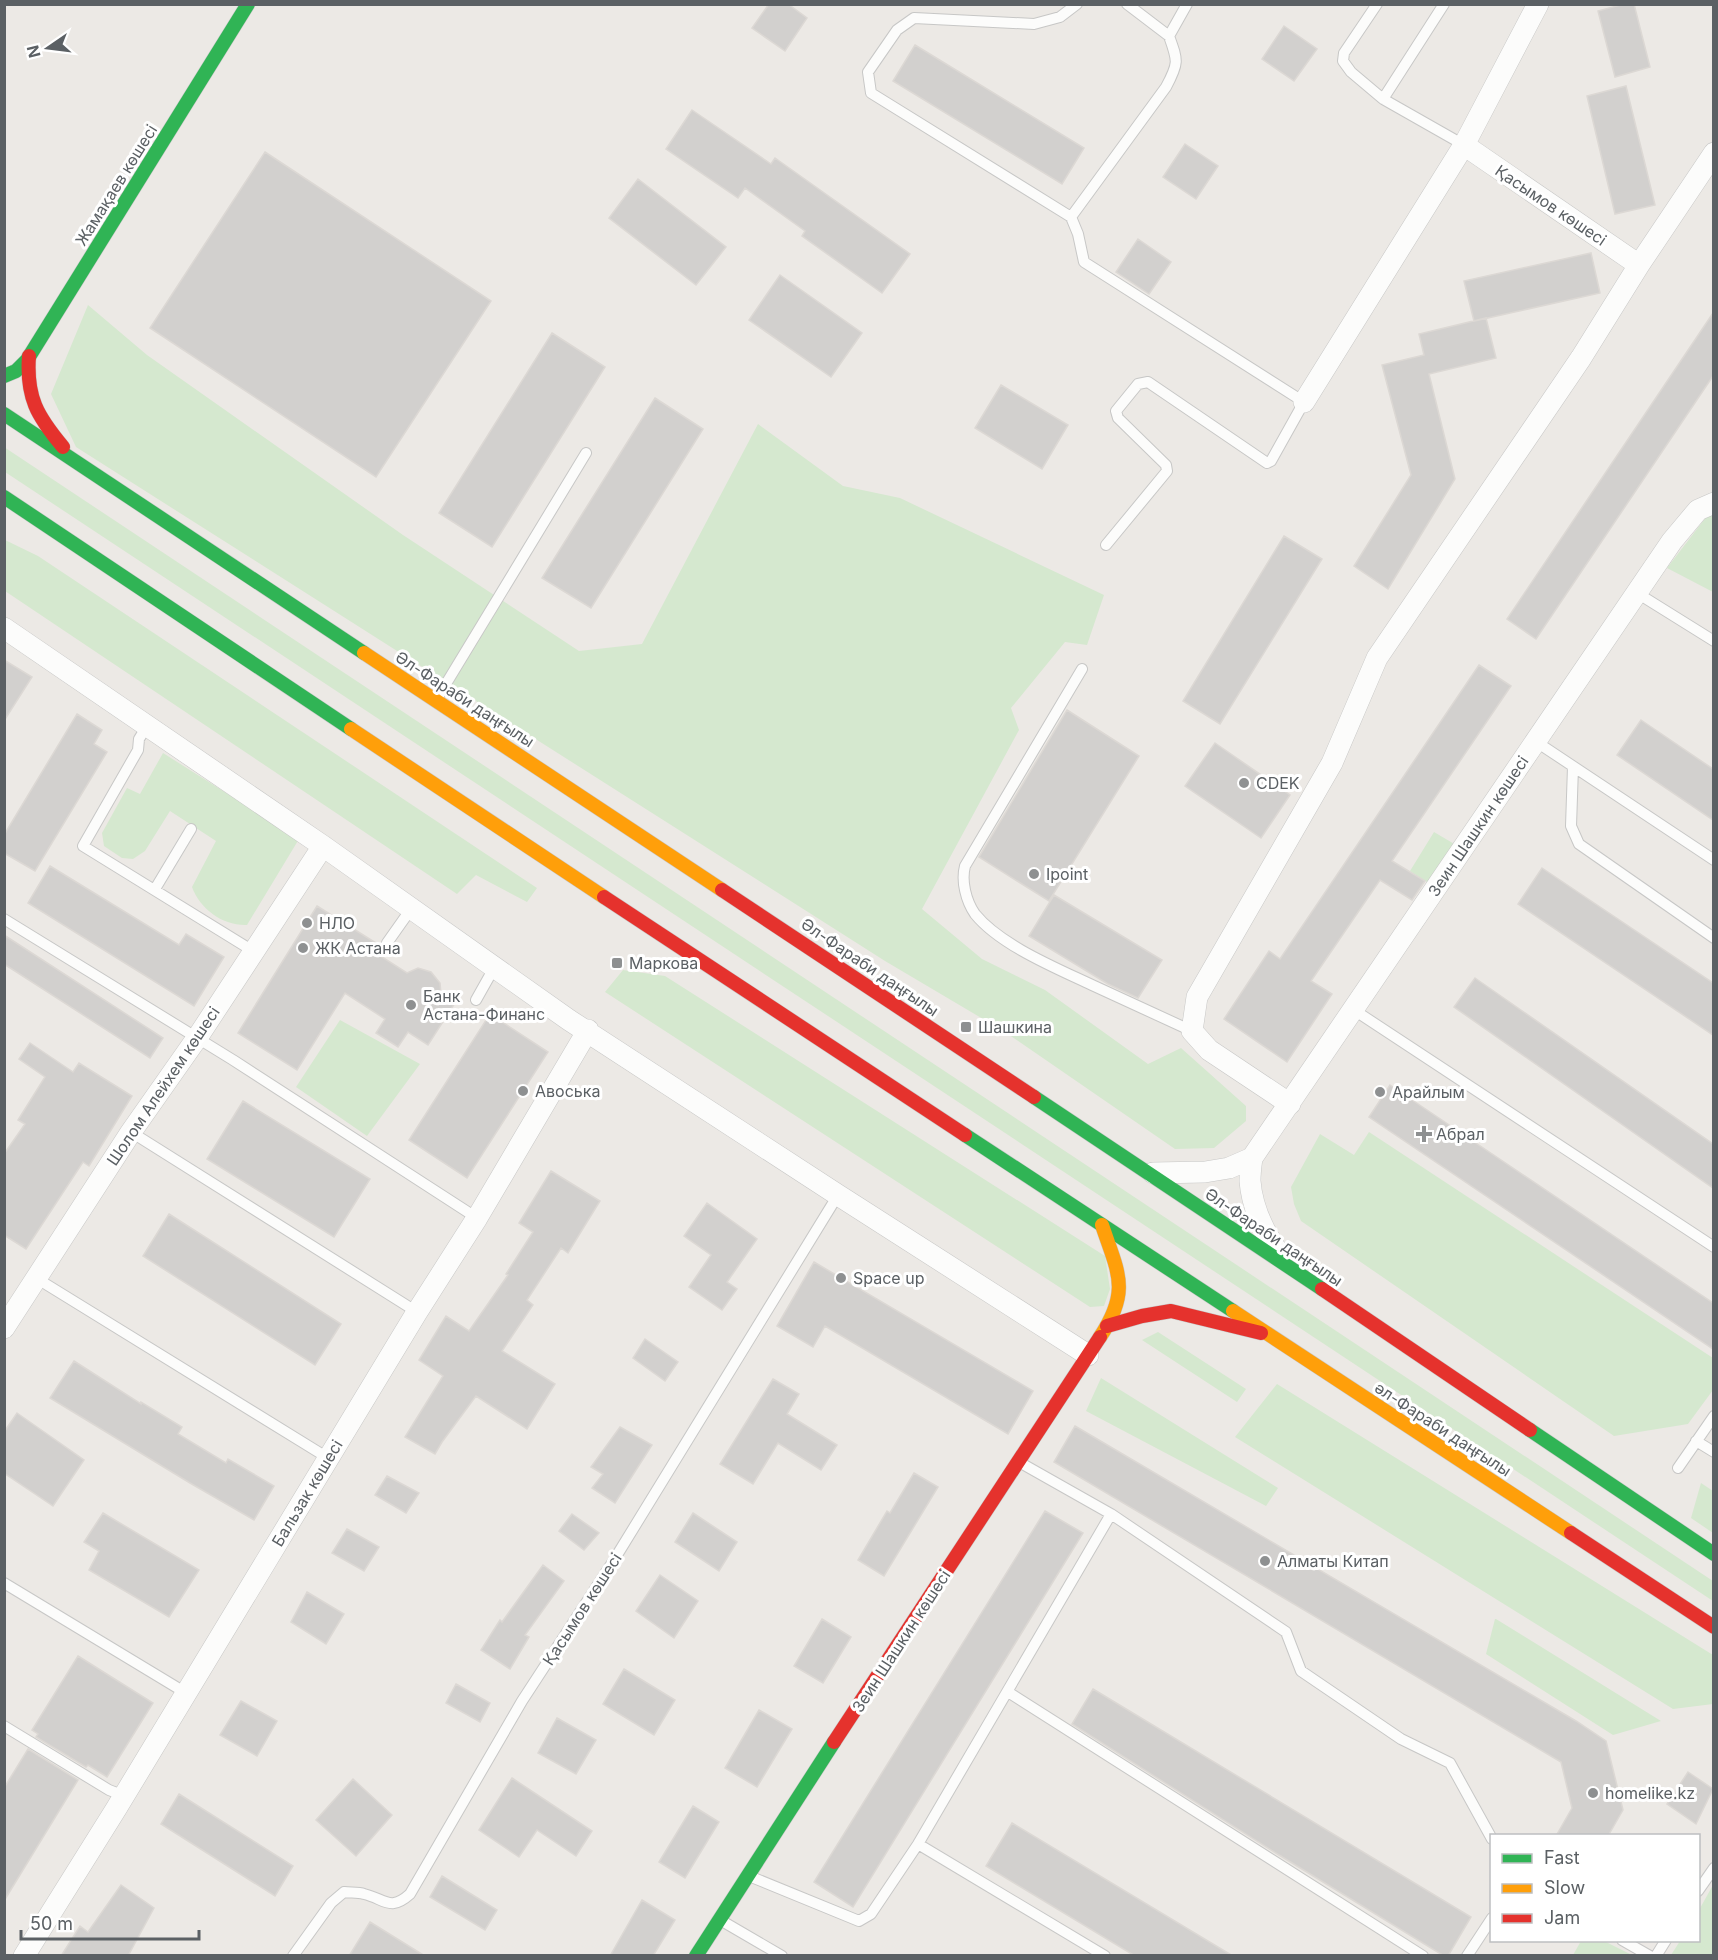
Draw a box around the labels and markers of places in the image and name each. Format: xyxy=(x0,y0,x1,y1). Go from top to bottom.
place label: CDEK xyxy=(1256,773,1300,793)
marker: CDEK xyxy=(1237,776,1251,790)
place label: Ipoint xyxy=(1046,864,1088,884)
marker: Ipoint xyxy=(1027,867,1041,881)
place label: НЛО xyxy=(319,913,355,933)
marker: НЛО xyxy=(300,916,314,930)
place label: ЖК Астана xyxy=(315,938,401,958)
marker: ЖК Астана xyxy=(296,941,310,955)
place label: Маркова xyxy=(629,953,698,973)
marker: Маркова xyxy=(610,956,624,970)
place label: Банк Астана-Финанс xyxy=(423,986,545,1024)
marker: Банк Астана-Финанс xyxy=(404,998,418,1012)
place label: Шашкина xyxy=(978,1017,1052,1037)
marker: Шашкина xyxy=(959,1020,973,1034)
place label: Авоська xyxy=(535,1081,600,1101)
place label: Арайлым xyxy=(1392,1082,1465,1102)
marker: Авоська xyxy=(516,1084,530,1098)
marker: Арайлым xyxy=(1373,1085,1387,1099)
place label: Абрал xyxy=(1436,1124,1485,1144)
marker: Абрал xyxy=(1417,1127,1431,1141)
place label: Space up xyxy=(853,1268,924,1288)
marker: Space up xyxy=(834,1271,848,1285)
place label: Алматы Китап xyxy=(1277,1551,1389,1571)
marker: Алматы Китап xyxy=(1258,1554,1272,1568)
place label: homelike.kz xyxy=(1605,1783,1695,1803)
marker: homelike.kz xyxy=(1586,1786,1600,1800)

